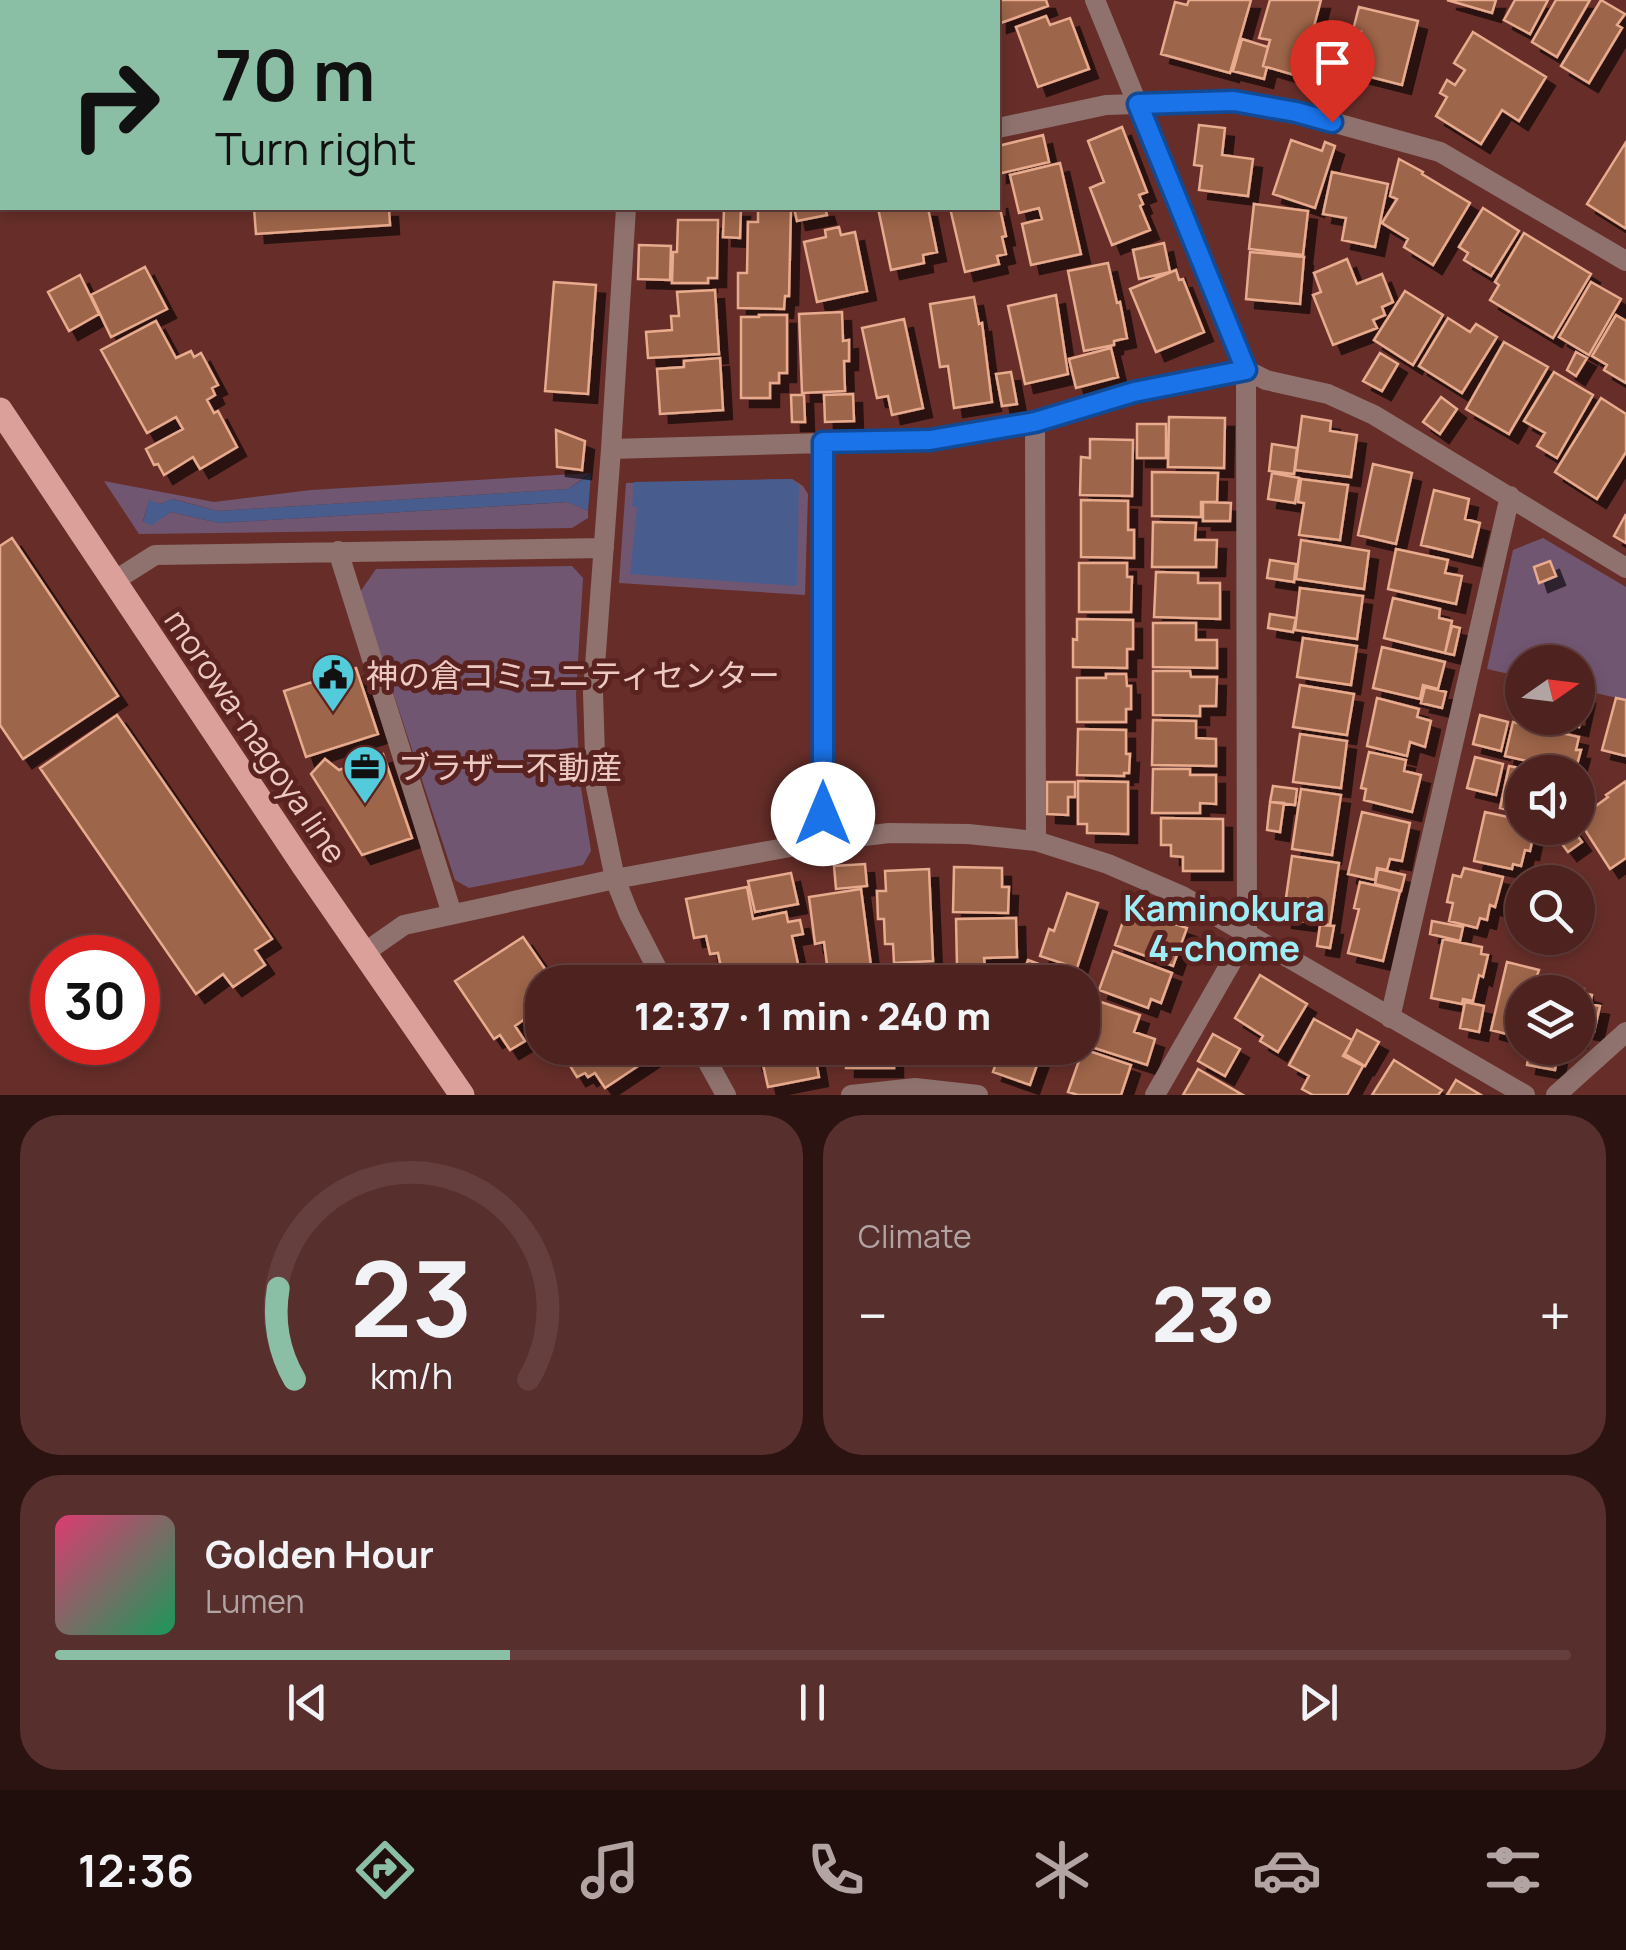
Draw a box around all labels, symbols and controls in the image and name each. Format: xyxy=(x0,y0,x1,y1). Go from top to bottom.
pin xyxy=(1290,20,1375,123)
text: 70 m xyxy=(215,26,375,122)
icon: arrive xyxy=(1305,35,1360,90)
icon: right xyxy=(50,40,180,170)
text: Turn right xyxy=(215,117,416,179)
street label: morowa-nagoya line xyxy=(155,600,357,872)
north arrow xyxy=(1505,645,1595,735)
map controls xyxy=(1505,645,1595,1065)
public building icon: 神の倉コミュニティセンター xyxy=(310,652,356,713)
place label: 神の倉コミュニティセンター xyxy=(366,653,780,697)
office icon: ブラザー不動産 xyxy=(342,744,388,805)
place label: ブラザー不動産 xyxy=(398,745,622,789)
button: sound xyxy=(1505,755,1595,845)
position arrow xyxy=(771,762,875,866)
button: search xyxy=(1505,865,1595,955)
district label: Kaminokura 4-chome xyxy=(1123,884,1325,972)
speed limit sign: 30 xyxy=(30,935,160,1065)
button: layers xyxy=(1505,975,1595,1065)
text: 12:37 · 1 min · 240 m xyxy=(634,989,991,1041)
text: Climate xyxy=(858,1214,972,1258)
text: 23 xyxy=(350,1226,473,1368)
text: 23° xyxy=(1152,1262,1275,1365)
text: − xyxy=(858,1277,888,1353)
text: + xyxy=(1539,1277,1571,1353)
text: km/h xyxy=(370,1351,453,1400)
text: Golden Hour xyxy=(205,1527,434,1579)
text: Lumen xyxy=(205,1579,305,1623)
icon: previous xyxy=(280,1675,335,1730)
icon: pause xyxy=(785,1675,840,1730)
icon: next xyxy=(1291,1675,1346,1730)
icon: directions xyxy=(350,1835,420,1905)
icon: music xyxy=(575,1835,645,1905)
icon: phone xyxy=(801,1835,871,1905)
icon: climate xyxy=(1027,1835,1097,1905)
icon: car xyxy=(1252,1835,1322,1905)
icon: filters xyxy=(1478,1835,1548,1905)
text: 12:36 xyxy=(78,1839,194,1901)

